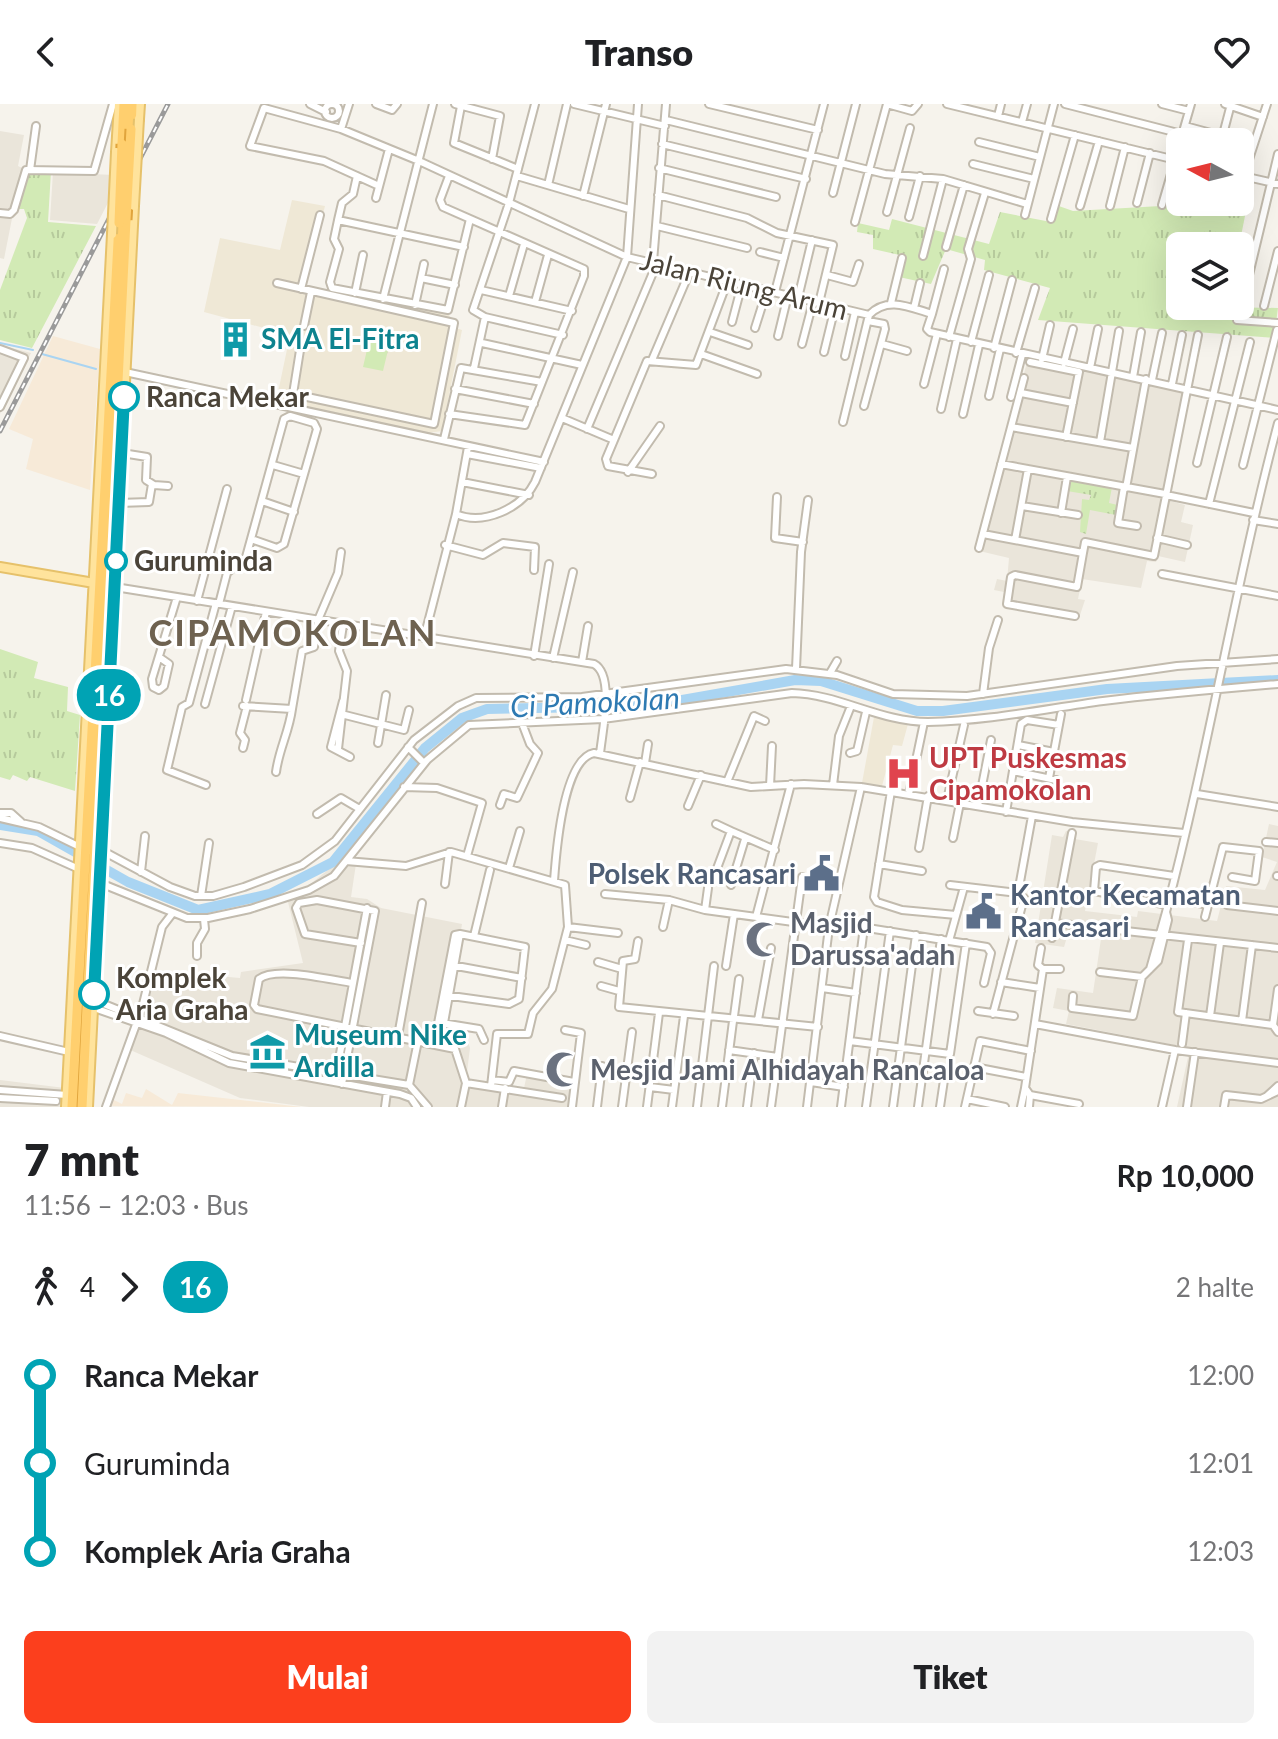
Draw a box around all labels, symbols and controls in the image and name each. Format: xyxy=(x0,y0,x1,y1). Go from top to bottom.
icon: back xyxy=(24,30,68,74)
text: Transo xyxy=(585,30,693,74)
icon: heart xyxy=(1210,30,1254,74)
north arrow xyxy=(1166,128,1254,216)
map controls xyxy=(1166,128,1254,320)
button: layers xyxy=(1166,232,1254,320)
street label: Jalan Riung Arum xyxy=(637,242,851,326)
building icon: SMA El-Fitra xyxy=(216,320,254,358)
place label: SMA El-Fitra xyxy=(261,321,419,355)
place label: Ranca Mekar xyxy=(146,379,309,413)
marker: Ranca Mekar xyxy=(109,382,139,412)
place label: Guruminda xyxy=(134,543,273,577)
marker: Guruminda xyxy=(105,550,127,572)
district label: CIPAMOKOLAN xyxy=(149,610,437,654)
line badge: 16 xyxy=(73,669,145,721)
text: 16 xyxy=(93,678,125,712)
water label: Ci Pamokolan xyxy=(509,679,681,723)
place label: UPT Puskesmas Cipamokolan xyxy=(929,740,1127,806)
hospital icon: UPT Puskesmas Cipamokolan xyxy=(884,755,922,793)
public building icon: Polsek Rancasari xyxy=(803,855,841,893)
place label: Polsek Rancasari xyxy=(588,856,796,890)
place label: Kantor Kecamatan Rancasari xyxy=(1010,877,1241,943)
public building icon: Kantor Kecamatan Rancasari xyxy=(965,892,1003,930)
place label: Masjid Darussa'adah xyxy=(790,905,955,971)
mosque icon: Masjid Darussa'adah xyxy=(745,920,783,958)
place label: Komplek Aria Graha xyxy=(115,960,249,1026)
marker: Komplek Aria Graha xyxy=(79,979,109,1009)
place label: Museum Nike Ardilla xyxy=(293,1017,467,1083)
museum icon: Museum Nike Ardilla xyxy=(249,1032,287,1070)
mosque icon: Mesjid Jami Alhidayah Rancaloa xyxy=(545,1051,583,1089)
place label: Mesjid Jami Alhidayah Rancaloa xyxy=(590,1052,985,1086)
text: 7 mnt xyxy=(24,1133,139,1185)
text: Rp 10,000 xyxy=(1117,1157,1254,1193)
text: 11:56 – 12:03 · Bus xyxy=(24,1189,248,1221)
icon: walk xyxy=(24,1265,68,1309)
icon: forward xyxy=(107,1265,151,1309)
text: 16 xyxy=(179,1270,212,1304)
text: 4 xyxy=(80,1271,95,1303)
text: 2 halte xyxy=(1176,1271,1254,1303)
text: Ranca Mekar xyxy=(84,1357,259,1393)
text: 12:00 xyxy=(1187,1359,1254,1391)
text: Guruminda xyxy=(84,1445,230,1481)
text: 12:01 xyxy=(1187,1447,1254,1479)
text: Komplek Aria Graha xyxy=(84,1533,351,1569)
text: 12:03 xyxy=(1187,1535,1254,1567)
button: Mulai xyxy=(24,1631,631,1723)
button: Tiket xyxy=(647,1631,1254,1723)

